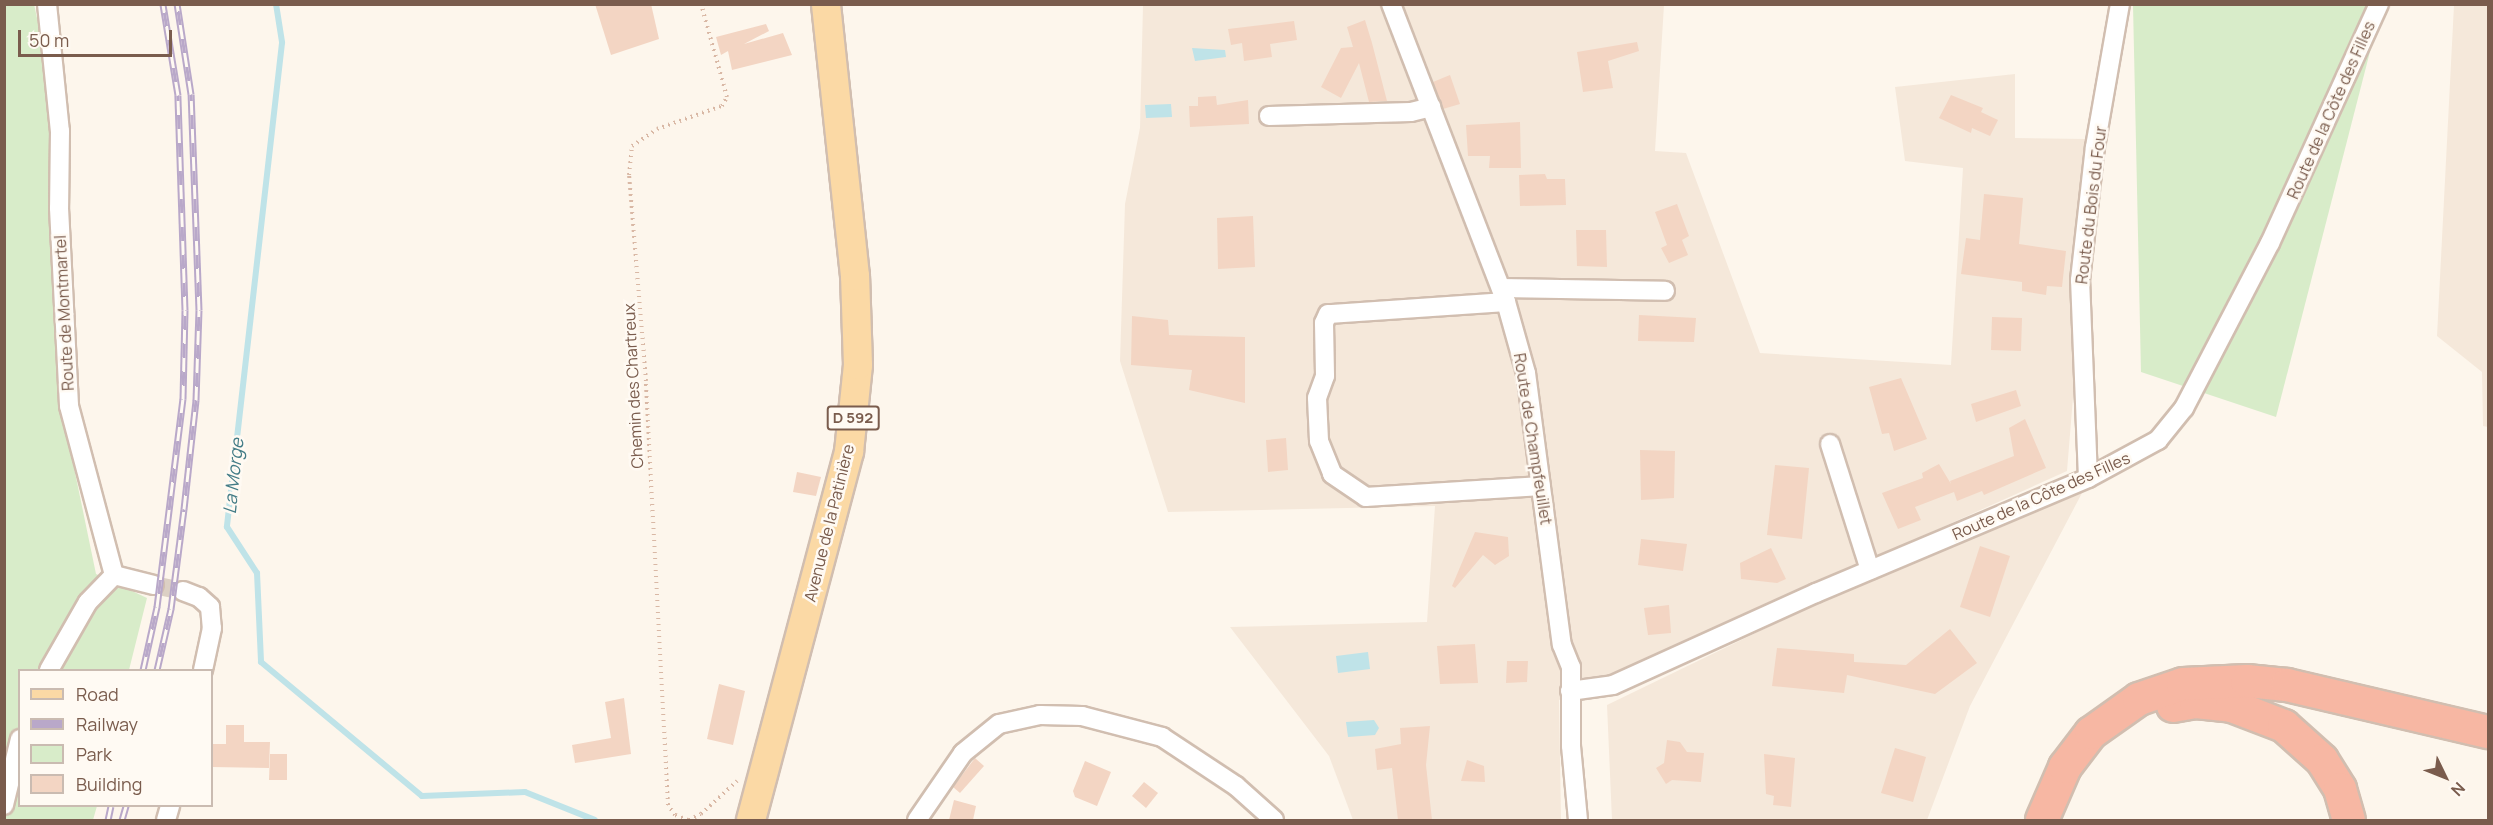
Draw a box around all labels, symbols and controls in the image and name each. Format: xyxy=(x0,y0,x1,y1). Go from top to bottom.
scale bar xyxy=(21,18,176,56)
street label: Route de la Côte des Filles xyxy=(2283,18,2379,202)
text: 50 m xyxy=(29,28,69,52)
street label: Route du Bois du Four xyxy=(2072,125,2110,285)
street label: Route de Montmartel xyxy=(50,235,78,391)
street label: Chemin des Chartreux xyxy=(619,303,647,469)
street label: Route de Champfeuillet xyxy=(1510,352,1556,526)
road number: D 592 xyxy=(826,406,880,430)
water label: La Morge xyxy=(218,437,248,515)
street label: Avenue de la Patinière xyxy=(800,442,858,604)
street label: Route de la Côte des Filles xyxy=(1949,448,2133,544)
legend xyxy=(18,669,213,807)
text: Road xyxy=(76,682,119,706)
text: Railway xyxy=(76,712,138,736)
text: Park xyxy=(76,742,112,766)
north arrow xyxy=(2415,747,2475,807)
text: Building xyxy=(76,772,142,796)
text: N xyxy=(2446,778,2470,801)

